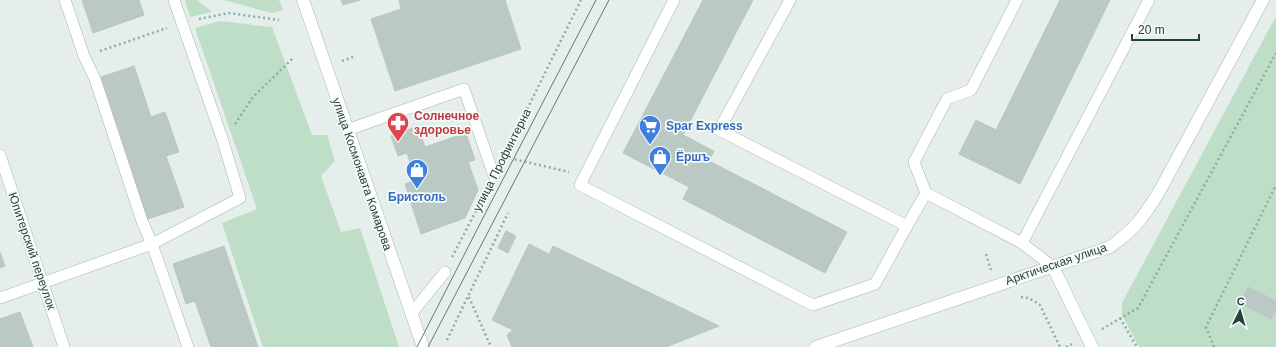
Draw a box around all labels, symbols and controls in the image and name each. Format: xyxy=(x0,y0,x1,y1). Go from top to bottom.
scale bar xyxy=(1132,16,1199,42)
text: 20 m xyxy=(1138,23,1165,37)
street label: улица Космонавта Комарова xyxy=(329,96,395,252)
street label: улица Профинтерна xyxy=(470,106,534,214)
place label: Солнечное здоровье xyxy=(414,109,479,137)
pharmacy icon: Солнечное здоровье xyxy=(385,110,411,143)
supermarket icon: Spar Express xyxy=(637,113,663,146)
place label: Spar Express xyxy=(666,119,743,133)
shop icon: Ёршъ xyxy=(647,144,673,177)
place label: Ёршъ xyxy=(676,149,710,164)
shop icon: Бристоль xyxy=(404,157,430,190)
street label: Юпитерский переулок xyxy=(5,190,59,312)
place label: Бристоль xyxy=(388,190,446,204)
street label: Арктическая улица xyxy=(1004,240,1109,288)
north arrow xyxy=(1220,291,1260,331)
text: С xyxy=(1236,295,1245,307)

